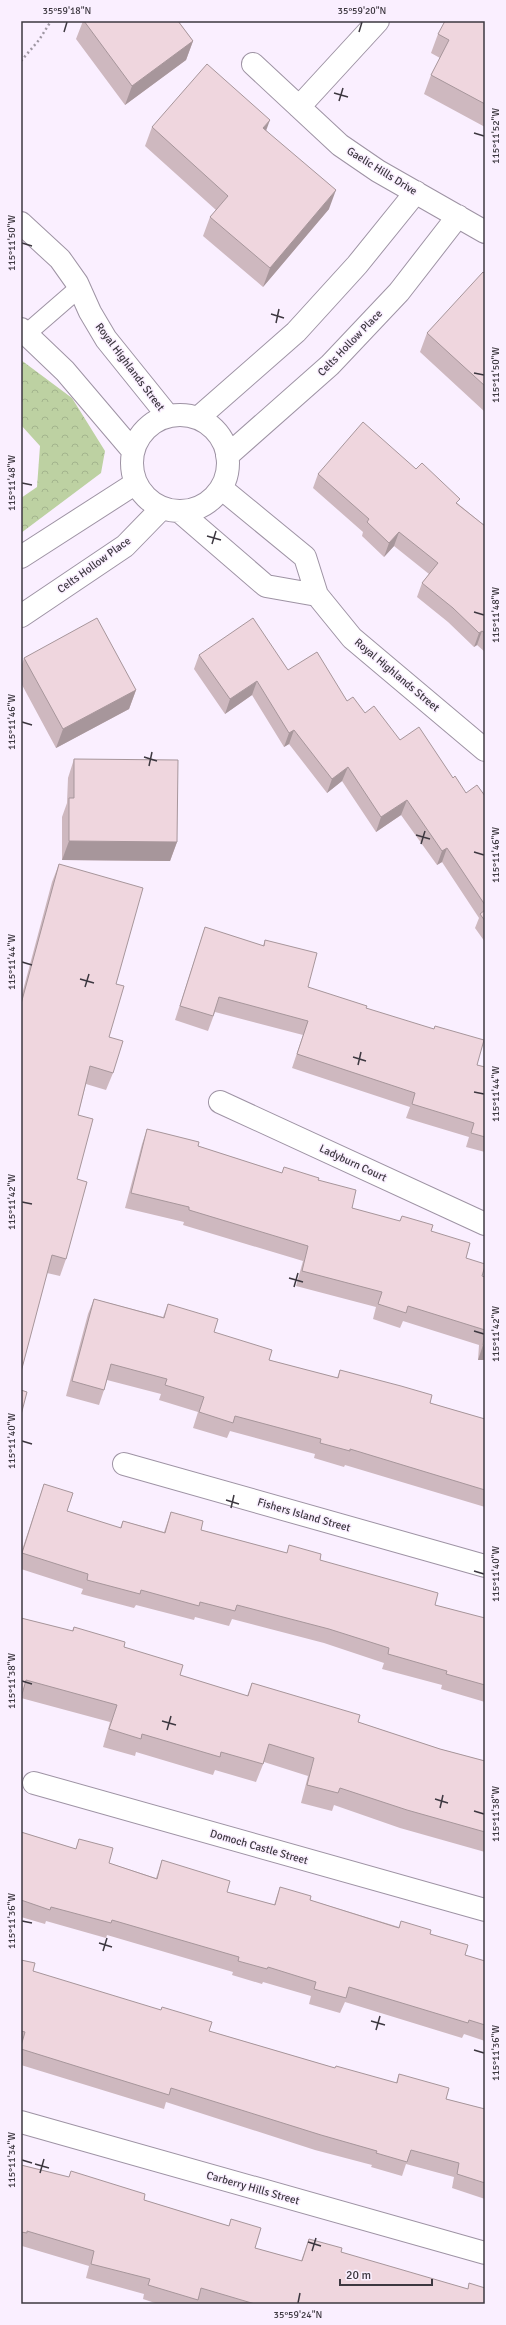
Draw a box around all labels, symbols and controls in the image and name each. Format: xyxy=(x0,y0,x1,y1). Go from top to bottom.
text: 35°59'18"N xyxy=(43,5,91,17)
text: 35°59'20"N xyxy=(338,5,386,17)
text: 115°11'52"W xyxy=(490,108,502,164)
street label: Gaelic Hills Drive xyxy=(344,144,420,198)
text: 115°11'50"W xyxy=(6,215,18,271)
street label: Celts Hollow Place xyxy=(315,307,385,379)
street label: Royal Highlands Street xyxy=(93,320,167,414)
text: 115°11'50"W xyxy=(490,347,502,403)
text: 115°11'48"W xyxy=(6,455,18,511)
street label: Celts Hollow Place xyxy=(55,534,133,596)
text: 115°11'48"W xyxy=(490,587,502,643)
street label: Royal Highlands Street xyxy=(352,636,442,714)
text: 115°11'46"W xyxy=(6,694,18,750)
text: 115°11'46"W xyxy=(490,827,502,883)
text: 115°11'44"W xyxy=(6,934,18,990)
text: 115°11'44"W xyxy=(490,1066,502,1122)
street label: Ladyburn Court xyxy=(317,1142,389,1184)
text: 115°11'42"W xyxy=(6,1174,18,1230)
text: 115°11'42"W xyxy=(490,1306,502,1362)
text: 115°11'40"W xyxy=(6,1413,18,1469)
street label: Fishers Island Street xyxy=(256,1496,352,1535)
text: 115°11'40"W xyxy=(490,1546,502,1602)
text: 115°11'38"W xyxy=(6,1653,18,1709)
text: 115°11'38"W xyxy=(490,1786,502,1842)
street label: Domoch Castle Street xyxy=(208,1827,310,1867)
text: 115°11'36"W xyxy=(6,1893,18,1949)
text: 115°11'36"W xyxy=(490,2025,502,2081)
text: 115°11'34"W xyxy=(6,2132,18,2188)
street label: Carberry Hills Street xyxy=(205,2169,301,2208)
scale bar xyxy=(340,2261,432,2287)
text: 20 m xyxy=(346,2268,371,2283)
text: 35°59'24"N xyxy=(274,2309,322,2321)

